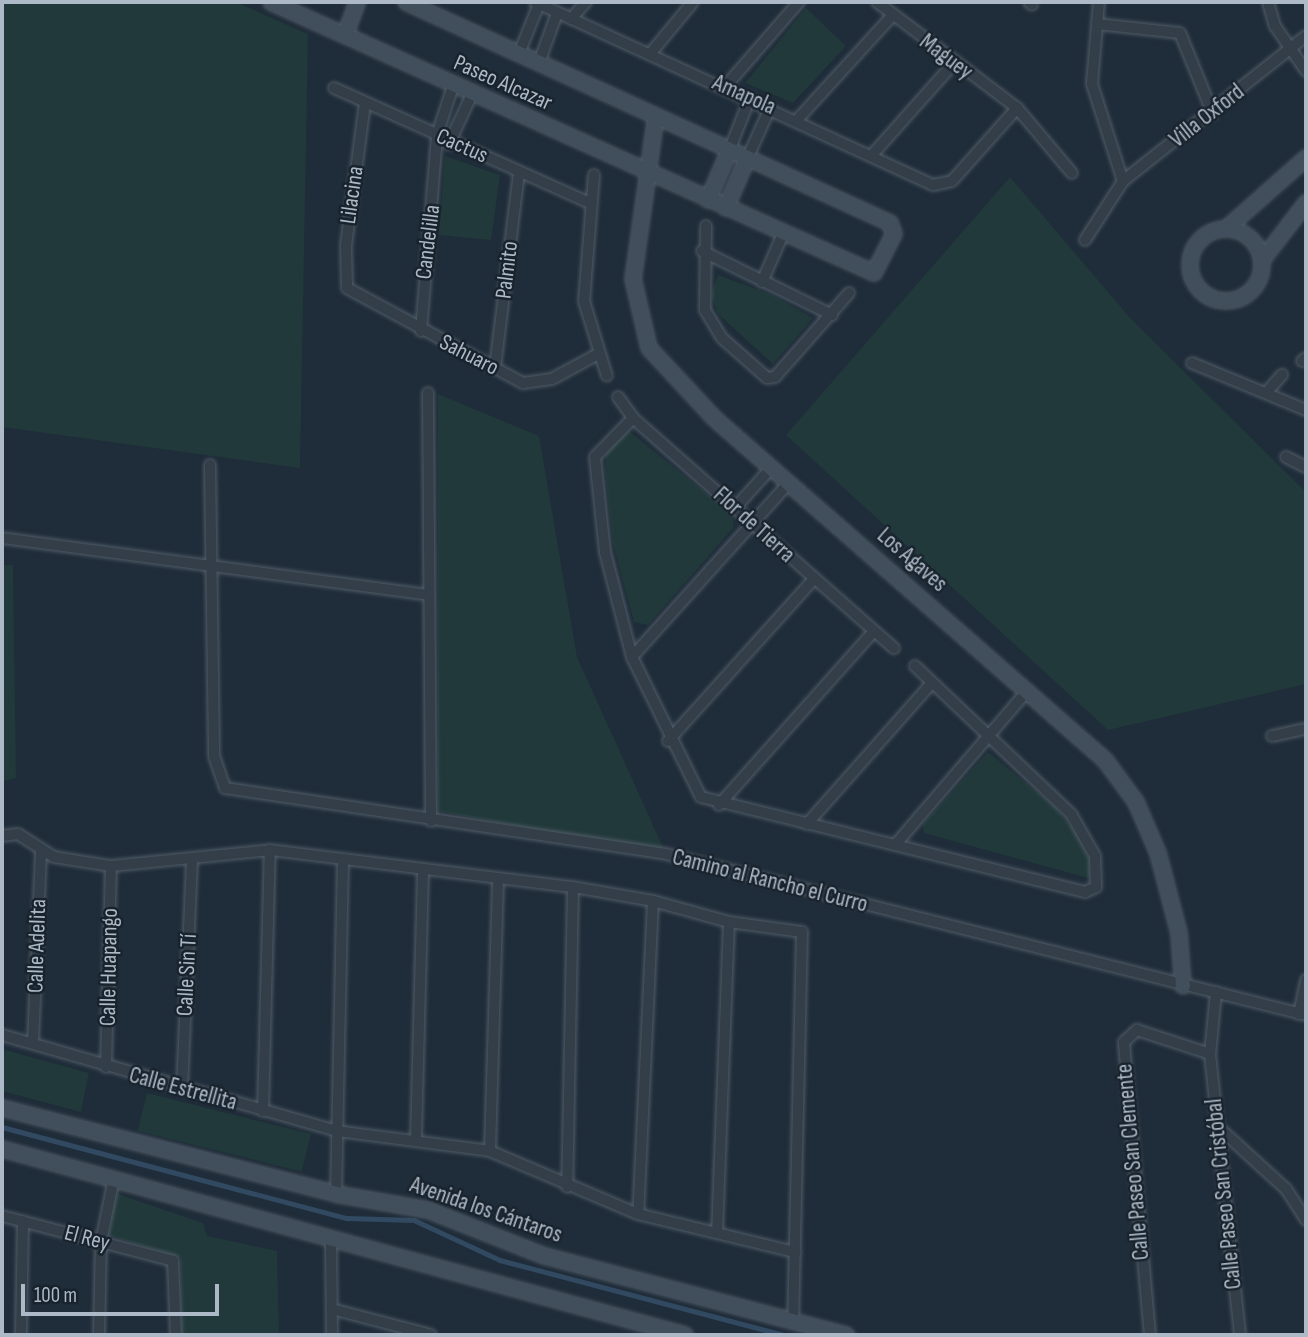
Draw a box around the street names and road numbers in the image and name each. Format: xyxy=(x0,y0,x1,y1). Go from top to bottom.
street label: Maguey xyxy=(914,28,978,86)
street label: Paseo Alcazar xyxy=(449,49,557,117)
street label: Amapola xyxy=(708,69,780,121)
street label: Villa Oxford xyxy=(1164,78,1250,154)
street label: Cactus xyxy=(432,122,492,170)
street label: Lilacina xyxy=(334,164,370,226)
street label: Candelilla xyxy=(410,203,446,281)
street label: Palmito xyxy=(490,240,524,300)
street label: Sahuaro xyxy=(435,328,503,382)
street label: Flor de Tierra xyxy=(708,481,800,569)
street label: Los Agaves xyxy=(871,522,953,598)
street label: Camino al Rancho el Curro xyxy=(670,843,870,919)
street label: Calle Adelita xyxy=(22,898,52,994)
street label: Calle Huapango xyxy=(94,908,124,1026)
street label: Calle Sin Tí xyxy=(171,933,203,1017)
street label: Calle Estrellita xyxy=(126,1061,240,1117)
street label: Calle Paseo San Clemente xyxy=(1111,1063,1155,1261)
street label: Calle Paseo San Cristóbal xyxy=(1200,1097,1248,1291)
street label: Avenida los Cántaros xyxy=(406,1171,566,1249)
street label: El Rey xyxy=(61,1219,113,1257)

